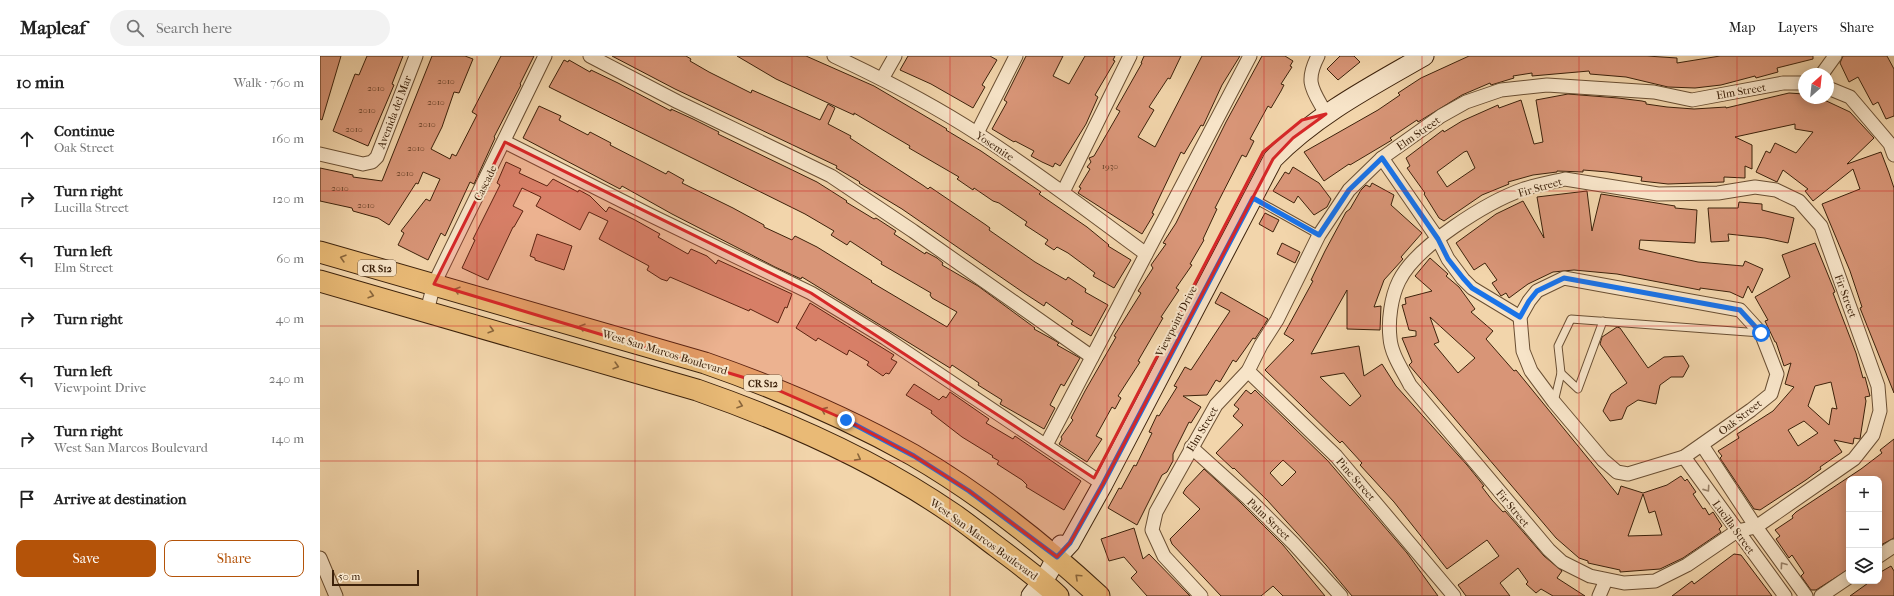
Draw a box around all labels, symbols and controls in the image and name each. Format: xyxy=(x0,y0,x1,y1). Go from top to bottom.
search box xyxy=(110,10,390,46)
text: Mapleaf xyxy=(20,17,86,39)
icon: search xyxy=(124,17,146,39)
text: Search here xyxy=(156,19,232,37)
text: Map xyxy=(1729,19,1756,36)
text: Layers xyxy=(1778,19,1818,36)
text: Share xyxy=(1840,19,1874,36)
north arrow xyxy=(1798,68,1834,104)
text: 10 min xyxy=(16,72,64,92)
street label: Avenida del Mar xyxy=(374,74,414,151)
text: Walk · 760 m xyxy=(234,75,304,90)
house number: 2010 xyxy=(437,76,455,86)
street label: Elm Street xyxy=(1715,81,1767,102)
house number: 2010 xyxy=(367,83,385,93)
house number: 2010 xyxy=(427,97,445,107)
house number: 2010 xyxy=(358,105,376,115)
street label: Elm Street xyxy=(1394,114,1443,153)
house number: 2010 xyxy=(418,119,436,129)
text: Continue xyxy=(54,122,114,140)
house number: 2010 xyxy=(345,124,363,134)
icon: ahead xyxy=(16,128,38,150)
street label: Yosemite xyxy=(972,128,1017,164)
text: 160 m xyxy=(272,131,304,146)
text: Oak Street xyxy=(54,140,114,155)
house number: 2010 xyxy=(407,143,425,153)
house number: 1930 xyxy=(1102,161,1118,171)
street label: Cascade xyxy=(471,163,500,203)
house number: 2010 xyxy=(396,168,414,178)
street label: Fir Street xyxy=(1517,175,1564,200)
text: Turn right xyxy=(54,182,123,200)
house number: 2010 xyxy=(331,183,349,193)
icon: right xyxy=(16,188,38,210)
text: 120 m xyxy=(272,191,304,206)
text: Lucilla Street xyxy=(54,200,129,215)
house number: 2010 xyxy=(357,200,375,210)
text: Turn left xyxy=(54,242,112,260)
icon: left xyxy=(16,248,38,270)
text: 60 m xyxy=(276,251,304,266)
one-way arrow xyxy=(339,254,346,263)
text: Elm Street xyxy=(54,260,113,275)
road number: CR S12 xyxy=(358,260,396,276)
street label: Fir Street xyxy=(1832,273,1859,320)
street label: Viewpoint Drive xyxy=(1152,283,1200,360)
one-way arrow xyxy=(454,286,461,295)
one-way arrow xyxy=(367,290,374,299)
icon: right xyxy=(16,308,38,330)
text: Turn right xyxy=(54,310,123,328)
text: 40 m xyxy=(276,311,304,326)
one-way arrow xyxy=(578,323,585,332)
route start xyxy=(1752,324,1770,342)
one-way arrow xyxy=(488,325,494,333)
street label: West San Marcos Boulevard xyxy=(600,327,730,378)
one-way arrow xyxy=(612,361,619,370)
text: Turn left xyxy=(54,362,112,380)
icon: left xyxy=(16,368,38,390)
text: 240 m xyxy=(269,371,304,386)
road number: CR S12 xyxy=(744,375,782,391)
text: Viewpoint Drive xyxy=(54,380,146,395)
street label: Oak Street xyxy=(1716,397,1765,438)
one-way arrow xyxy=(736,400,743,408)
street label: Elm Street xyxy=(1184,404,1221,454)
one-way arrow xyxy=(820,407,828,415)
route end xyxy=(837,411,855,429)
text: Turn right xyxy=(54,422,123,440)
icon: right xyxy=(16,428,38,450)
text: 140 m xyxy=(271,431,304,446)
text: West San Marcos Boulevard xyxy=(54,440,208,455)
one-way arrow xyxy=(854,453,861,461)
street label: Pine Street xyxy=(1333,455,1378,504)
map controls xyxy=(1846,476,1882,584)
button: + xyxy=(1846,476,1882,512)
one-way arrow xyxy=(1702,484,1709,491)
street label: Fir Street xyxy=(1493,487,1532,530)
icon: arrive xyxy=(16,488,38,510)
text: Arrive at destination xyxy=(54,490,186,508)
street label: West San Marcos Boulevard xyxy=(926,495,1041,584)
street label: Palm Street xyxy=(1244,496,1293,543)
street label: Lucilla Street xyxy=(1710,498,1758,557)
button: − xyxy=(1846,512,1882,548)
button: Save xyxy=(16,540,156,577)
button: Share xyxy=(164,540,304,577)
button: layers xyxy=(1846,548,1882,584)
one-way arrow xyxy=(1781,562,1788,569)
scale bar xyxy=(332,568,419,587)
text: 50 m xyxy=(338,570,360,583)
one-way arrow xyxy=(1075,574,1083,581)

